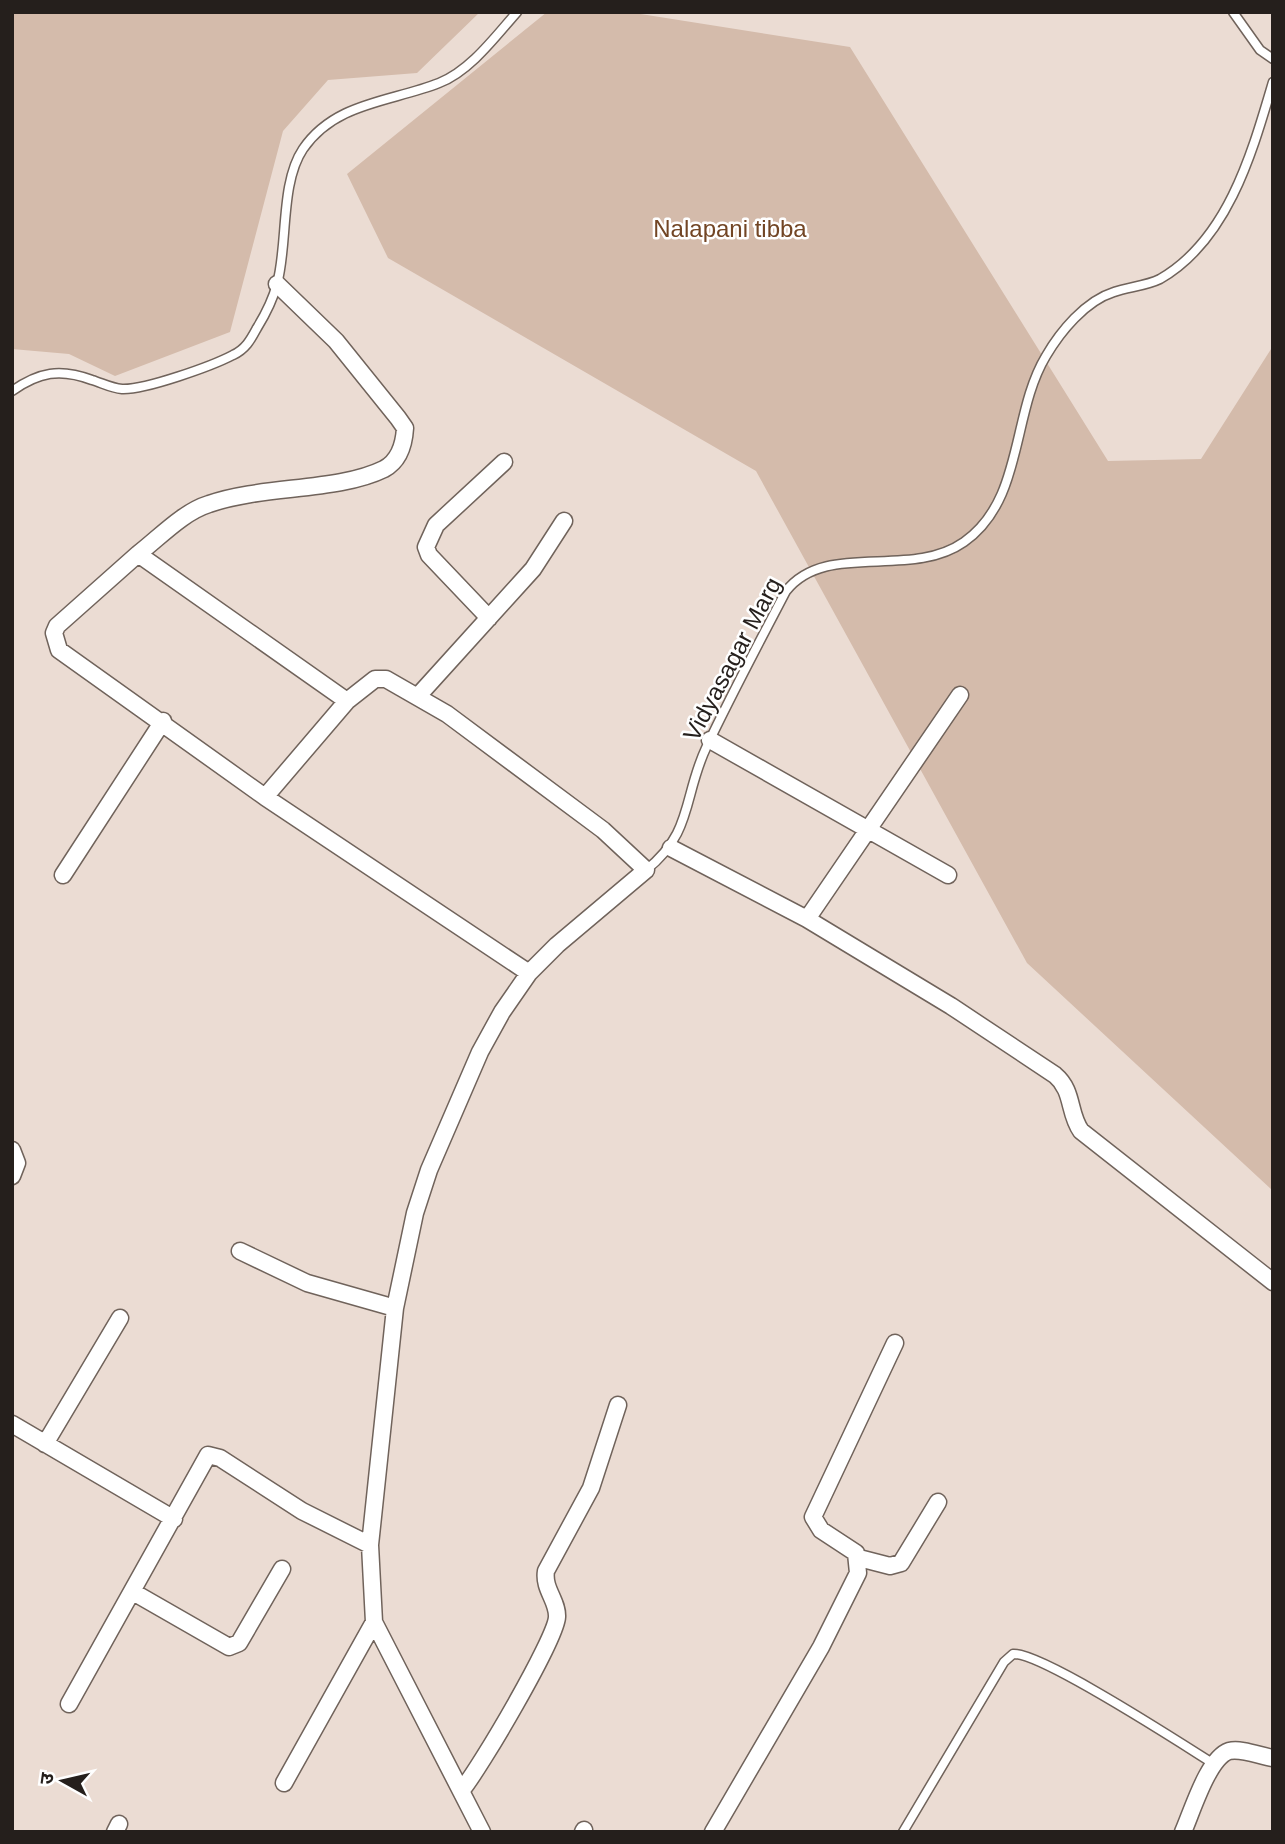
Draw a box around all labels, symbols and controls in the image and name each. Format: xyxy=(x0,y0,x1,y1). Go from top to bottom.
park label: Nalapani tibba xyxy=(653,215,807,242)
street label: Vidyasagar Marg xyxy=(678,573,786,745)
north arrow xyxy=(28,1746,98,1816)
text: उ xyxy=(35,1771,58,1786)

